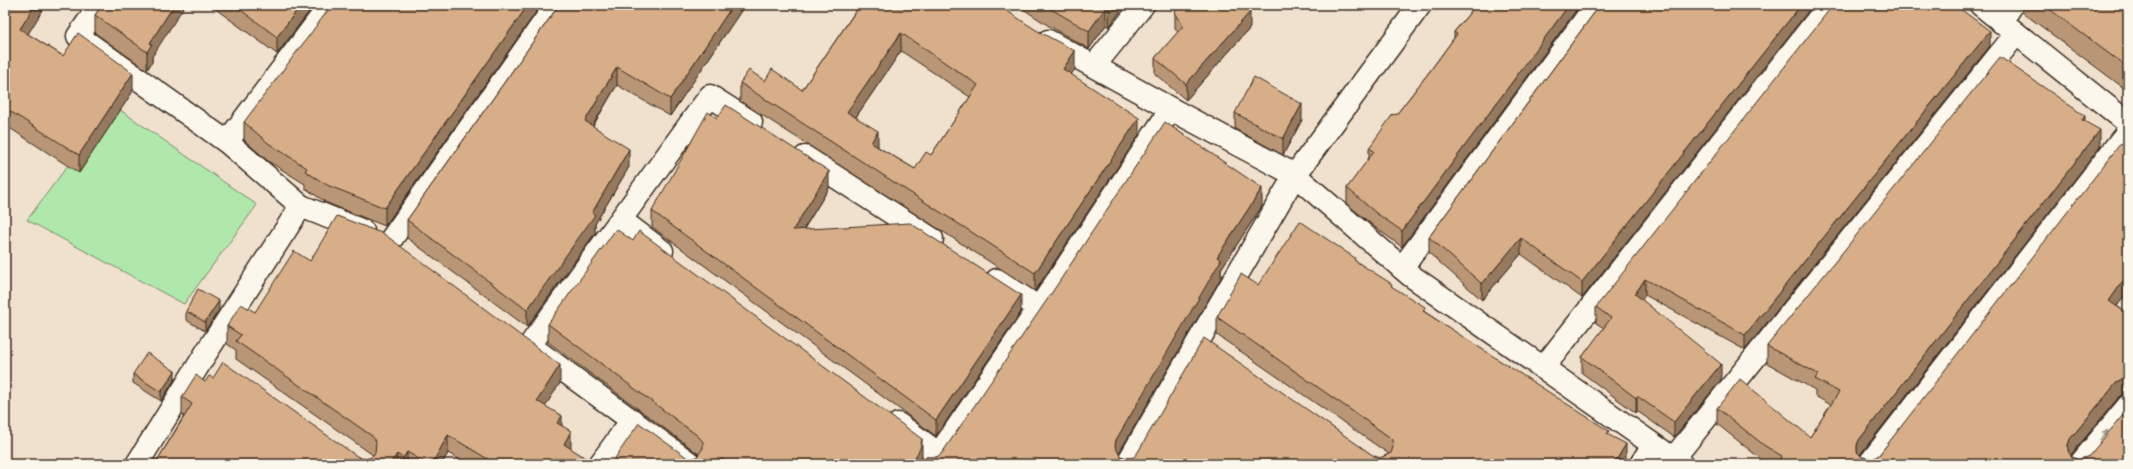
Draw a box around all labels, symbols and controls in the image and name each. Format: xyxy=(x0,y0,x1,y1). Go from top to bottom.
one-way arrow xyxy=(2100,429,2109,440)

